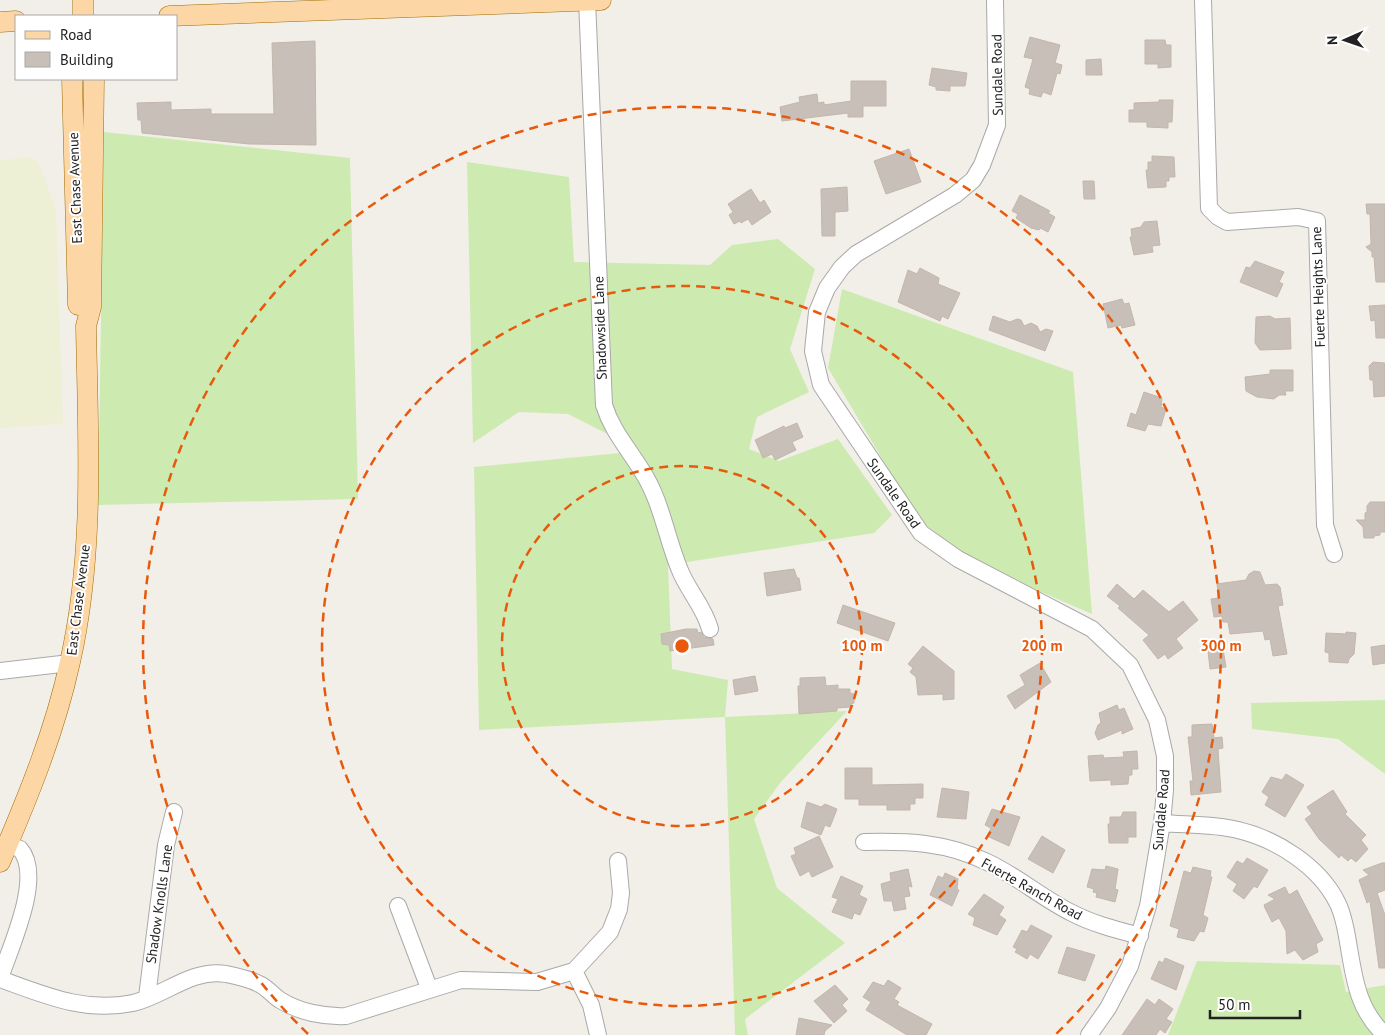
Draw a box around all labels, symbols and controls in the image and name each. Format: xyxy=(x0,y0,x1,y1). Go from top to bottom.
legend xyxy=(15,15,178,80)
north arrow xyxy=(1320,15,1370,65)
text: Road xyxy=(60,25,92,44)
street label: Sundale Road xyxy=(987,34,1007,116)
text: N xyxy=(1323,36,1341,45)
text: Building xyxy=(60,50,114,69)
street label: East Chase Avenue xyxy=(64,132,86,244)
street label: Fuerte Heights Lane xyxy=(1307,226,1329,348)
street label: Shadowside Lane xyxy=(589,276,611,380)
street label: Sundale Road xyxy=(863,454,925,532)
street label: East Chase Avenue xyxy=(62,544,94,656)
text: 100 m xyxy=(841,636,883,655)
text: 200 m xyxy=(1021,636,1063,655)
text: 300 m xyxy=(1200,636,1242,655)
centre of rings xyxy=(673,637,691,655)
street label: Sundale Road xyxy=(1148,769,1174,851)
street label: Shadow Knolls Lane xyxy=(142,843,176,965)
street label: Fuerte Ranch Road xyxy=(978,854,1086,924)
scale bar xyxy=(1210,988,1300,1020)
text: 50 m xyxy=(1218,995,1251,1014)

